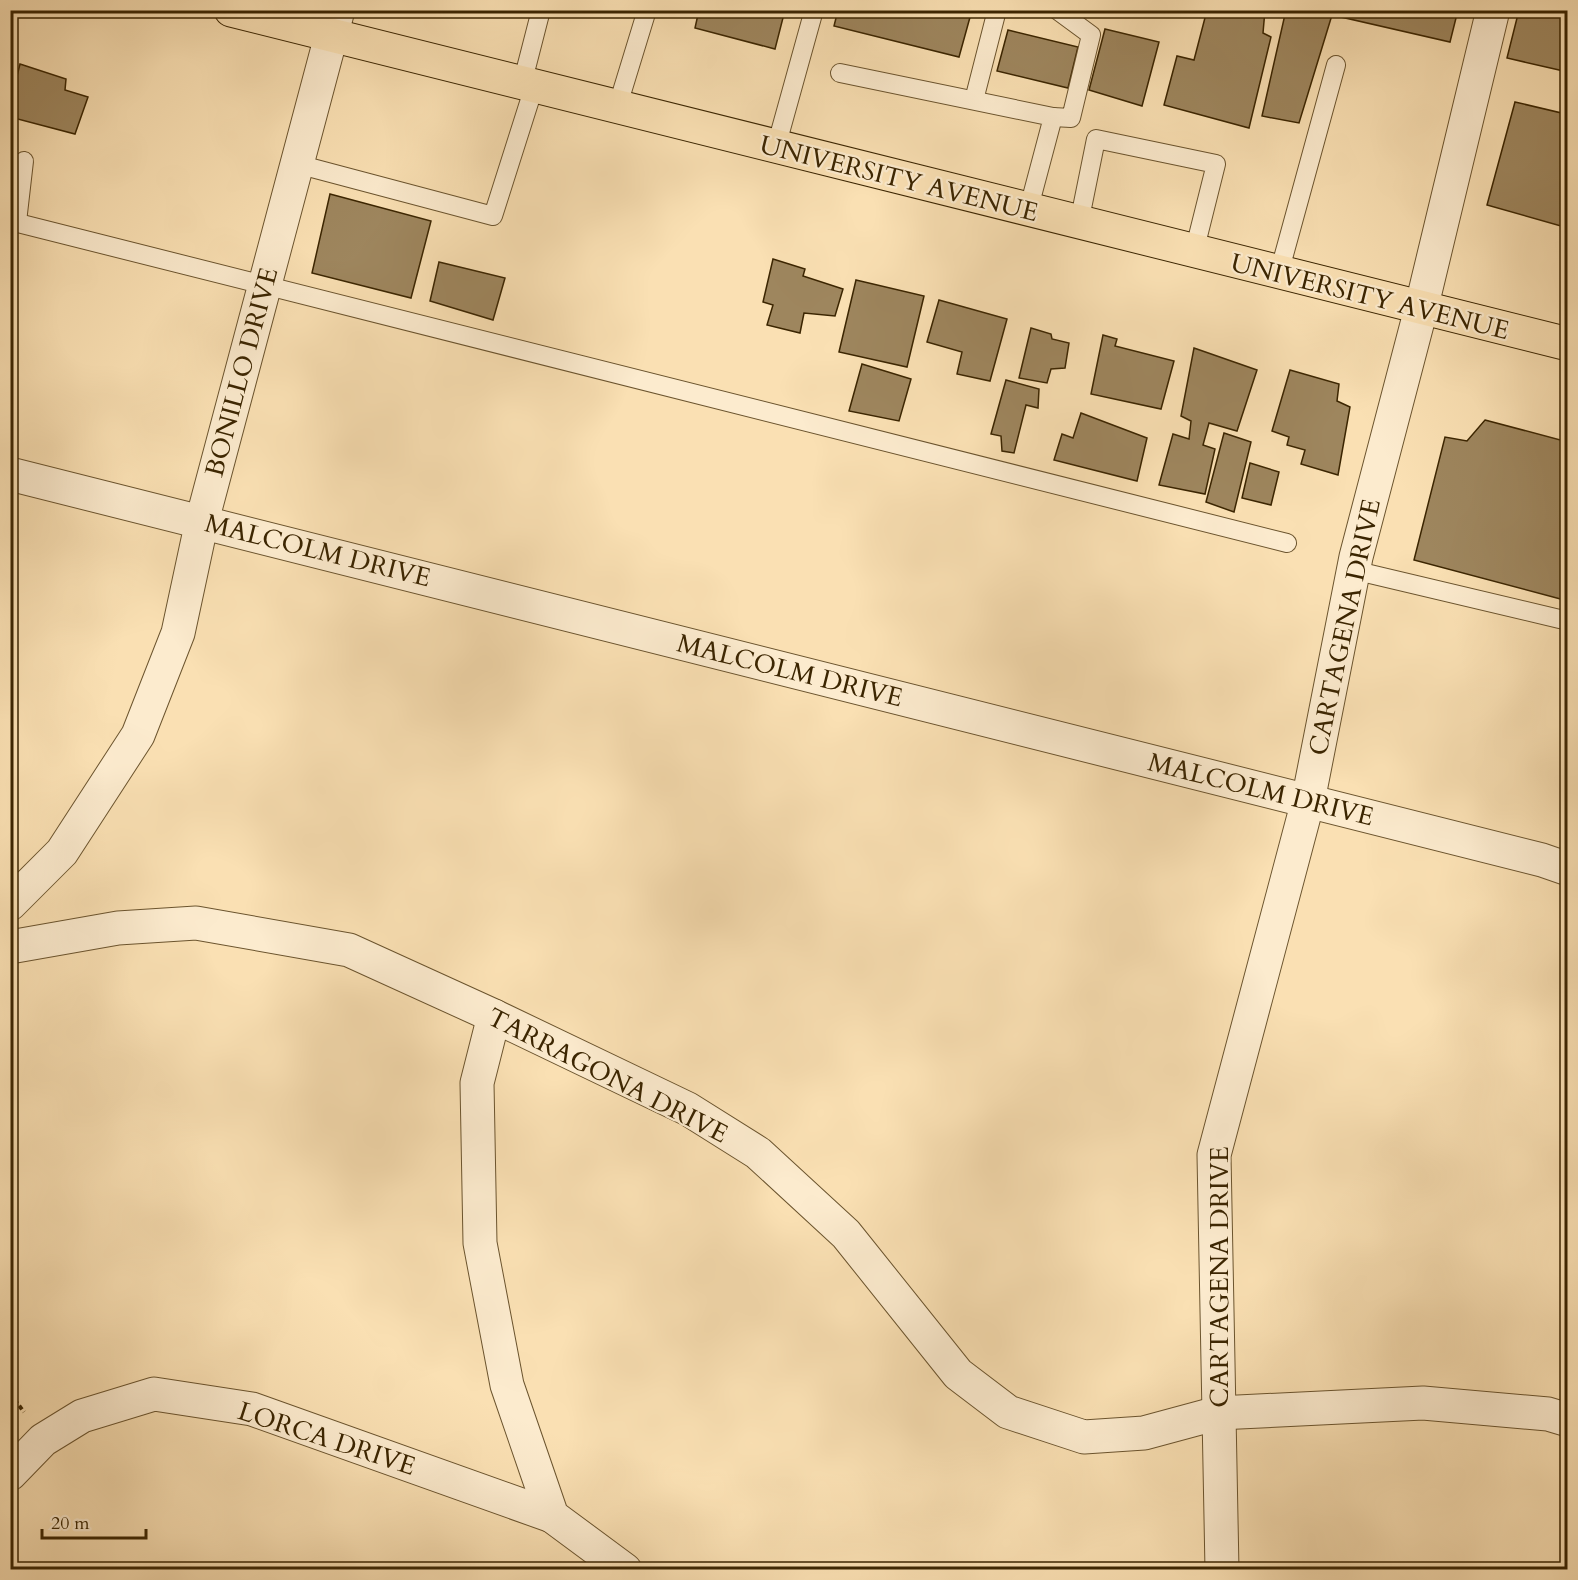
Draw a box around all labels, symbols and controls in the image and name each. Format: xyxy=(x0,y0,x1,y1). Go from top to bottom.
street label: UNIVERSITY AVENUE xyxy=(756,127,1042,230)
street label: UNIVERSITY AVENUE xyxy=(1227,245,1513,348)
street label: BONILLO DRIVE xyxy=(197,264,286,481)
street label: CARTAGENA DRIVE xyxy=(1300,496,1389,759)
street label: MALCOLM DRIVE xyxy=(201,506,434,595)
street label: MALCOLM DRIVE xyxy=(673,626,906,715)
street label: MALCOLM DRIVE xyxy=(1144,745,1377,834)
street label: TARRAGONA DRIVE xyxy=(481,999,734,1151)
street label: CARTAGENA DRIVE xyxy=(1202,1146,1237,1408)
street label: LORCA DRIVE xyxy=(234,1393,420,1484)
scale bar xyxy=(42,1502,146,1540)
text: 20 m xyxy=(51,1511,90,1536)

